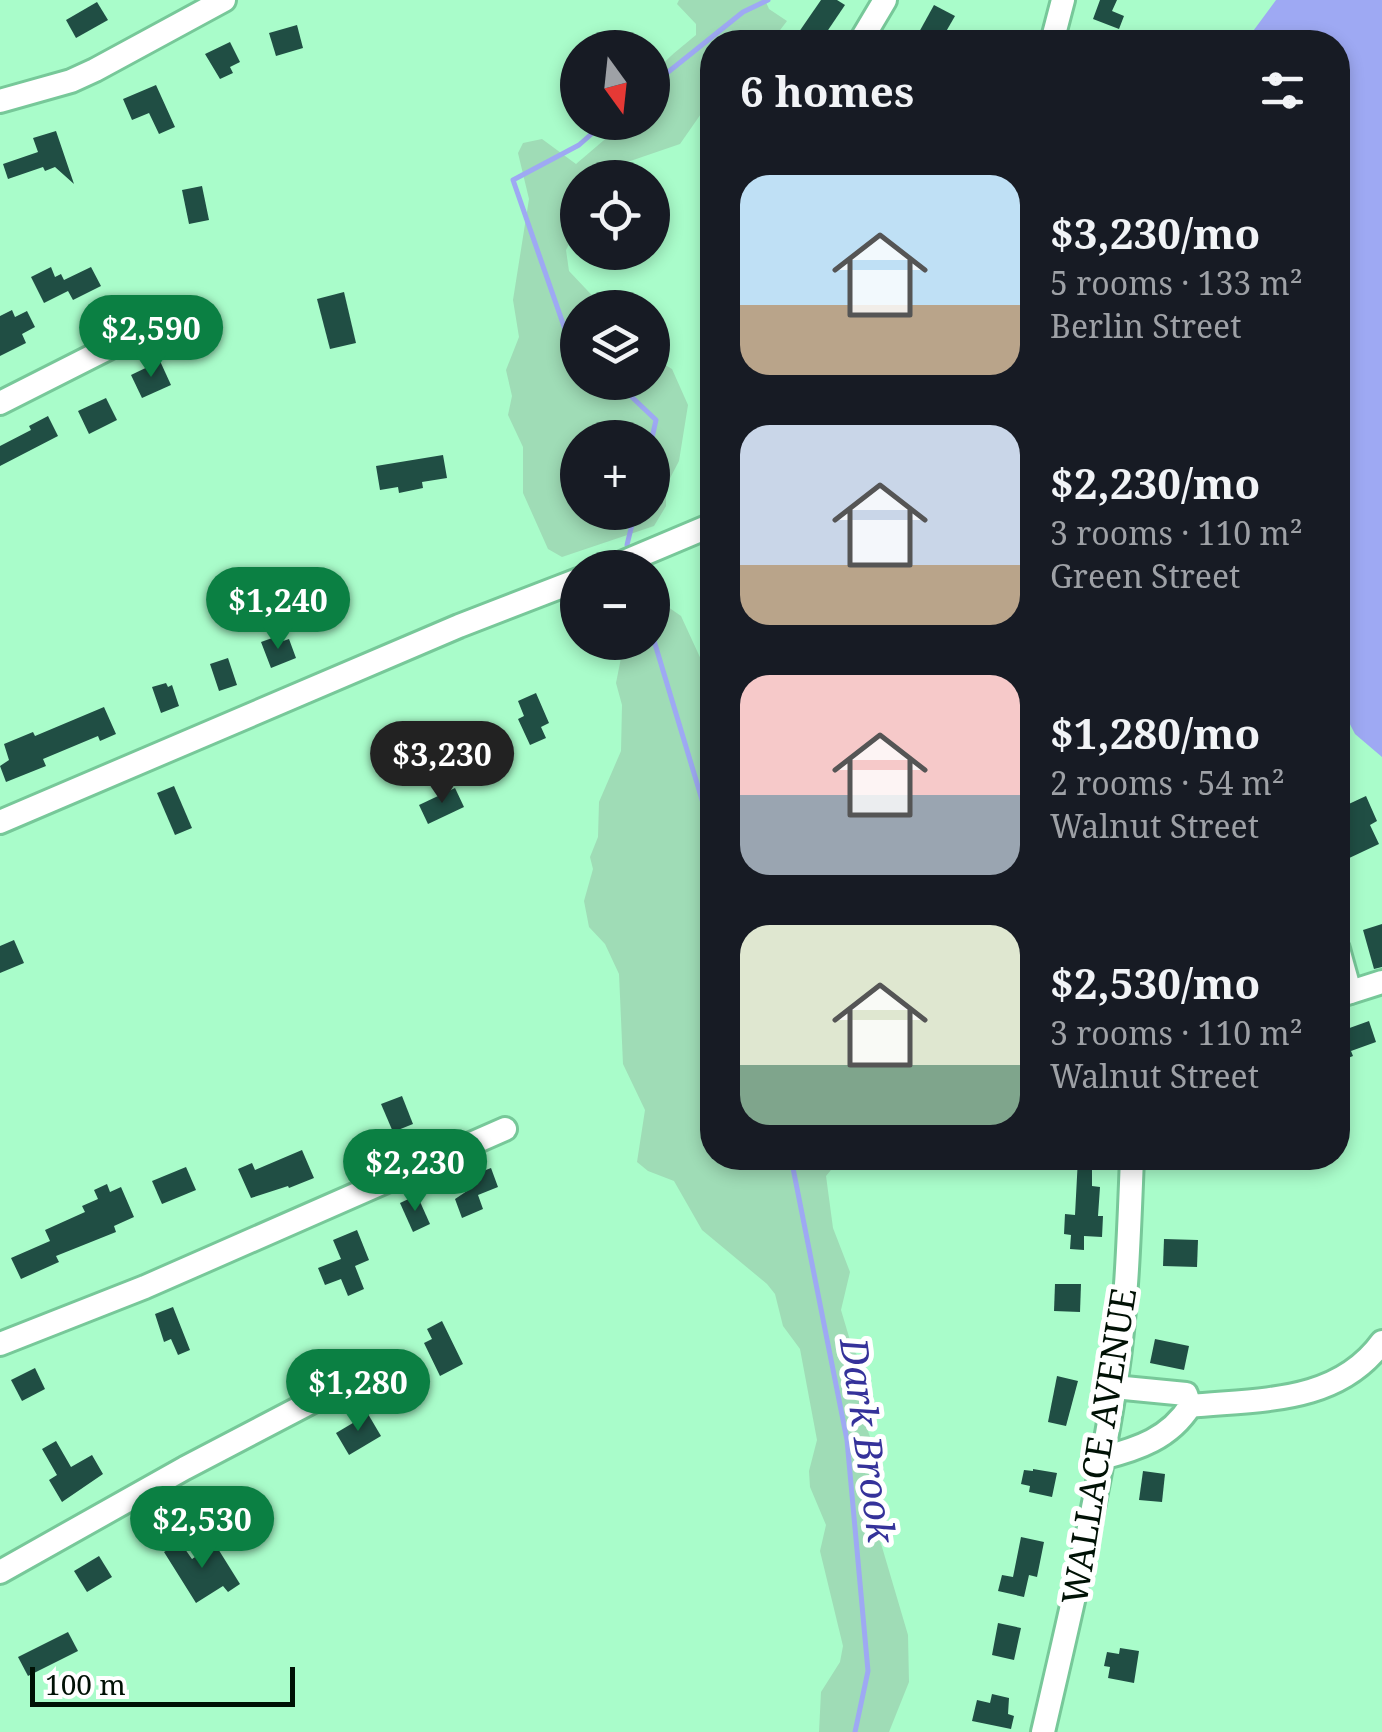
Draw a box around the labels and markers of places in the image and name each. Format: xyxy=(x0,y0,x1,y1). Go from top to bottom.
pin: $2,590 xyxy=(70,295,232,380)
pin: $1,240 xyxy=(197,567,359,652)
pin: $3,230 xyxy=(361,721,523,806)
pin: $2,230 xyxy=(334,1129,496,1214)
pin: $1,280 xyxy=(277,1349,439,1434)
pin: $2,530 xyxy=(121,1486,283,1571)

